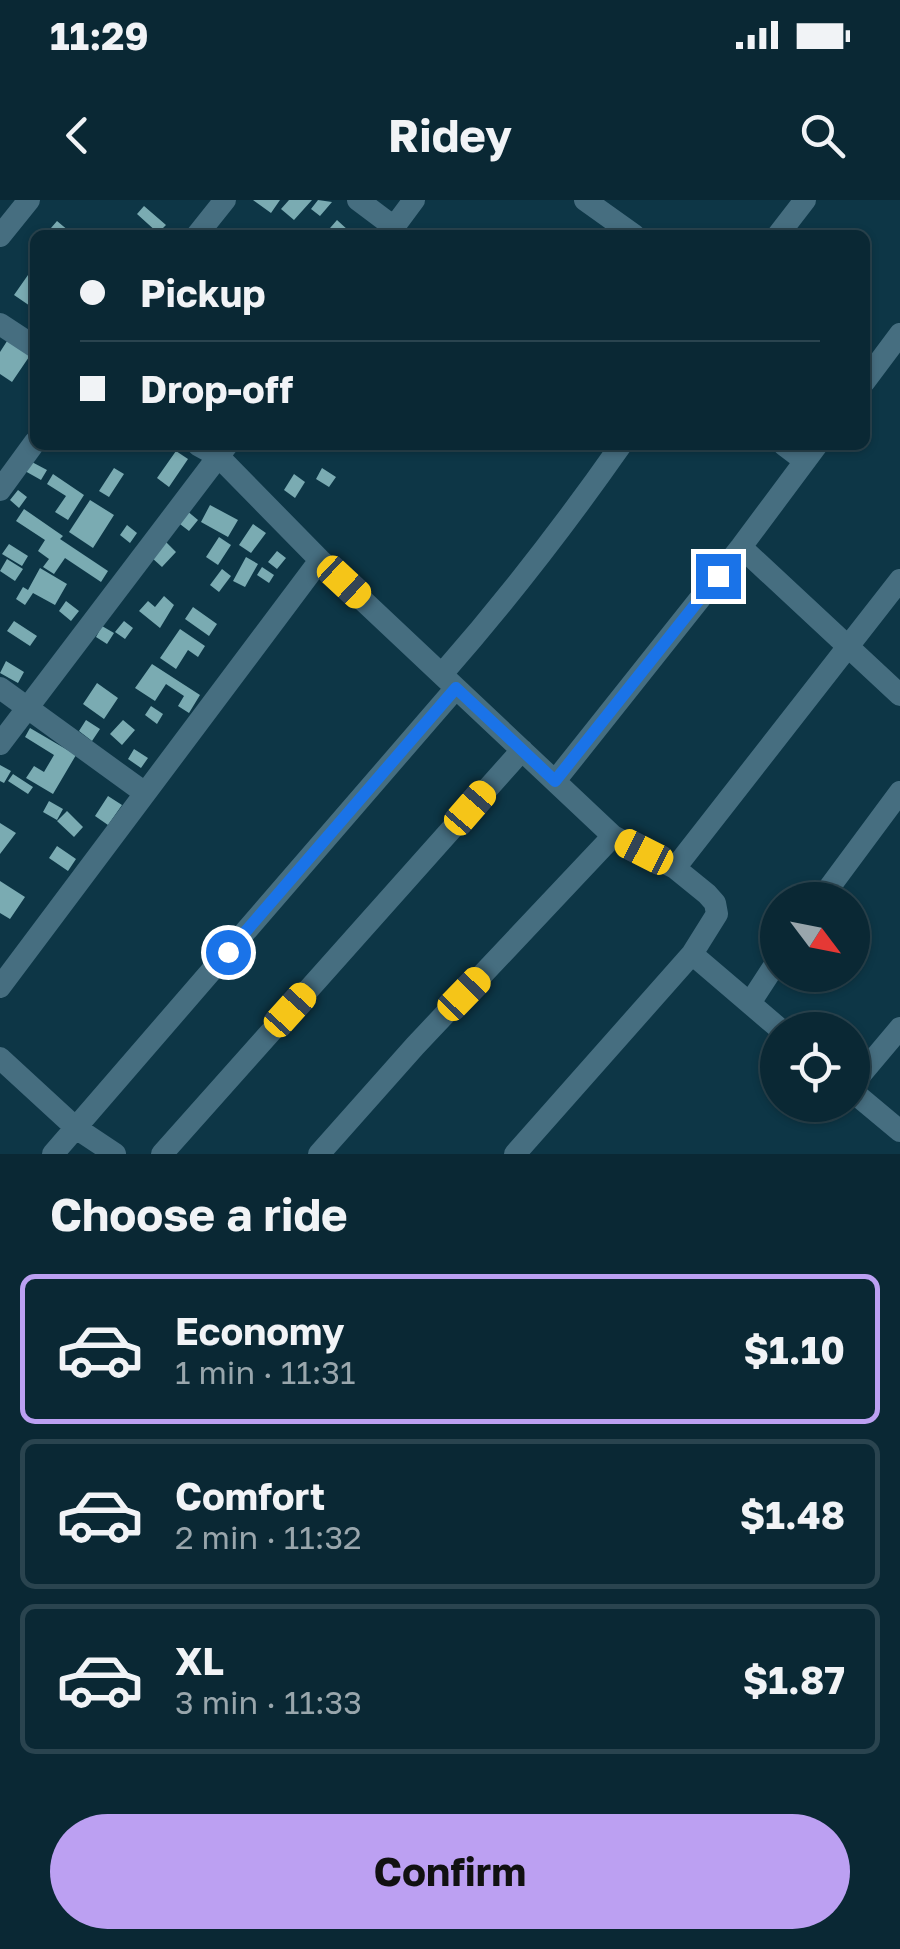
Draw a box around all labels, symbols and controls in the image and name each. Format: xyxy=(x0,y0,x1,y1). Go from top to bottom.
text: 11:29 xyxy=(50,13,149,58)
icon: back xyxy=(50,108,105,163)
text: Ridey xyxy=(388,108,512,162)
icon: search xyxy=(795,108,850,163)
text: Pickup xyxy=(140,270,266,315)
text: Drop-off xyxy=(140,366,293,411)
car xyxy=(312,551,376,613)
route end xyxy=(696,554,741,599)
car xyxy=(439,776,501,840)
car xyxy=(610,825,678,879)
north arrow xyxy=(760,882,870,992)
map controls xyxy=(760,882,870,1122)
route start xyxy=(206,930,251,975)
car xyxy=(432,962,496,1026)
car xyxy=(259,978,321,1042)
button: locate xyxy=(760,1012,870,1122)
text: Choose a ride xyxy=(50,1187,348,1241)
icon: car xyxy=(55,1304,145,1394)
text: Economy xyxy=(175,1308,344,1353)
text: $1.10 xyxy=(744,1327,845,1372)
text: 1 min · 11:31 xyxy=(175,1353,356,1391)
icon: car xyxy=(55,1469,145,1559)
text: Comfort xyxy=(175,1473,325,1518)
text: $1.48 xyxy=(740,1492,845,1537)
text: 2 min · 11:32 xyxy=(175,1518,362,1556)
icon: car xyxy=(55,1634,145,1724)
text: XL xyxy=(175,1638,224,1683)
text: $1.87 xyxy=(743,1657,845,1702)
text: 3 min · 11:33 xyxy=(175,1683,362,1721)
button: Confirm xyxy=(50,1814,850,1929)

